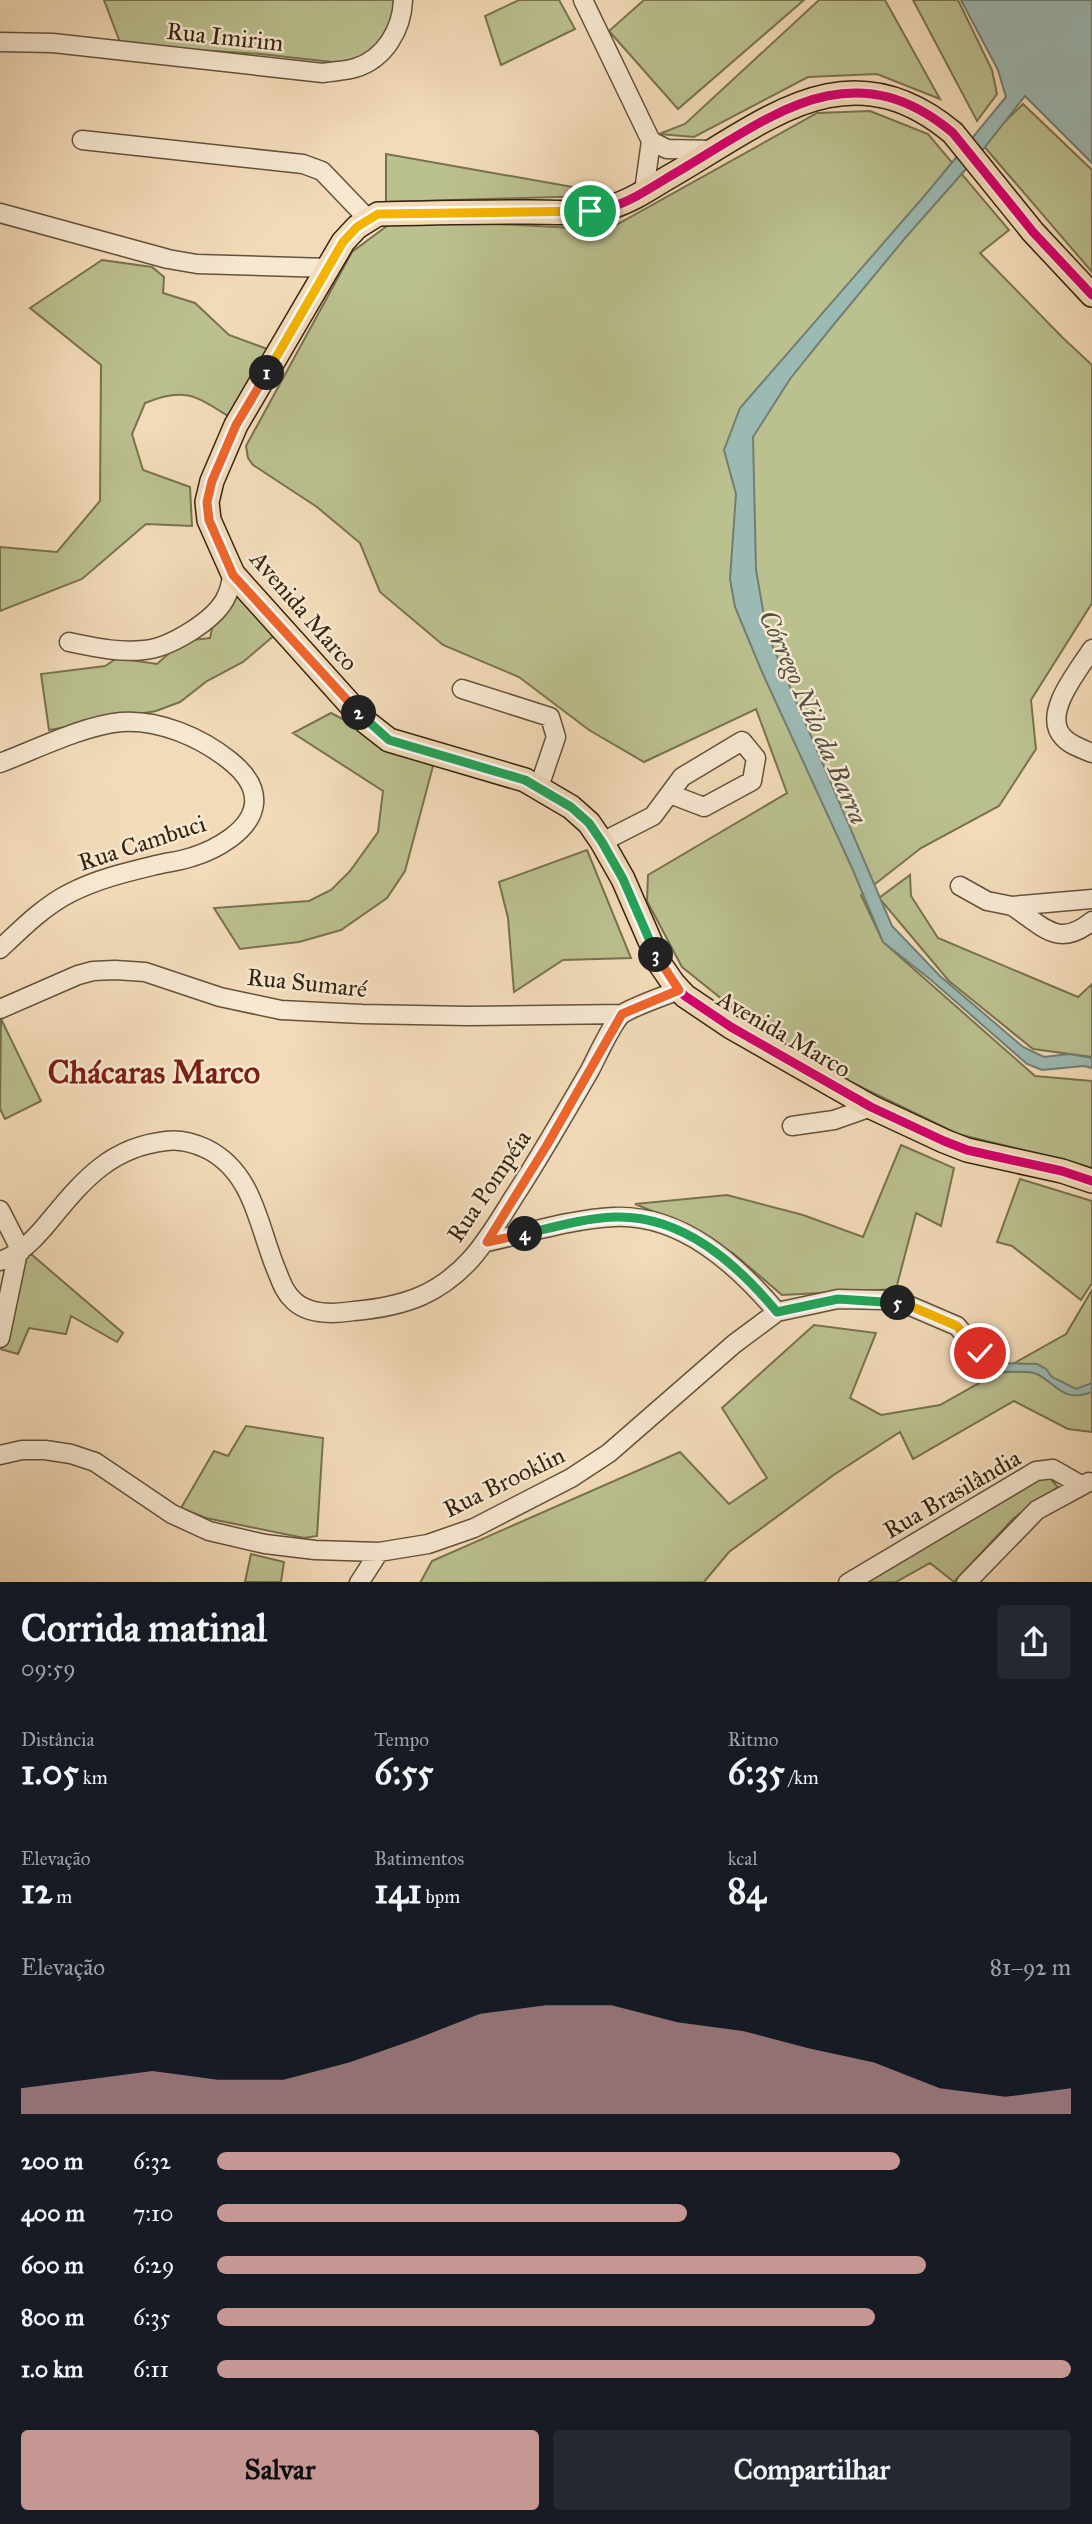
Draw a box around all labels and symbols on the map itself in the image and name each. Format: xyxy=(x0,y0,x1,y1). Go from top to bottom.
street label: Rua Imirim xyxy=(165,16,285,58)
pin xyxy=(560,181,620,241)
pin: 1 xyxy=(250,356,284,390)
street label: Avenida Marco xyxy=(243,544,364,677)
water label: Córrego Nilo da Barra xyxy=(752,605,876,829)
pin: 2 xyxy=(342,696,376,730)
street label: Rua Cambuci xyxy=(74,808,210,878)
pin: 3 xyxy=(638,937,674,972)
street label: Rua Sumaré xyxy=(246,962,368,1004)
street label: Avenida Marco xyxy=(711,983,856,1084)
district label: Chácaras Marco xyxy=(48,1053,260,1092)
street label: Rua Pompéia xyxy=(440,1123,538,1248)
pin: 4 xyxy=(508,1216,542,1252)
pin: 5 xyxy=(880,1286,916,1320)
pin xyxy=(950,1323,1010,1383)
street label: Rua Brooklin xyxy=(439,1440,569,1524)
street label: Rua Brasilândia xyxy=(878,1442,1027,1545)

